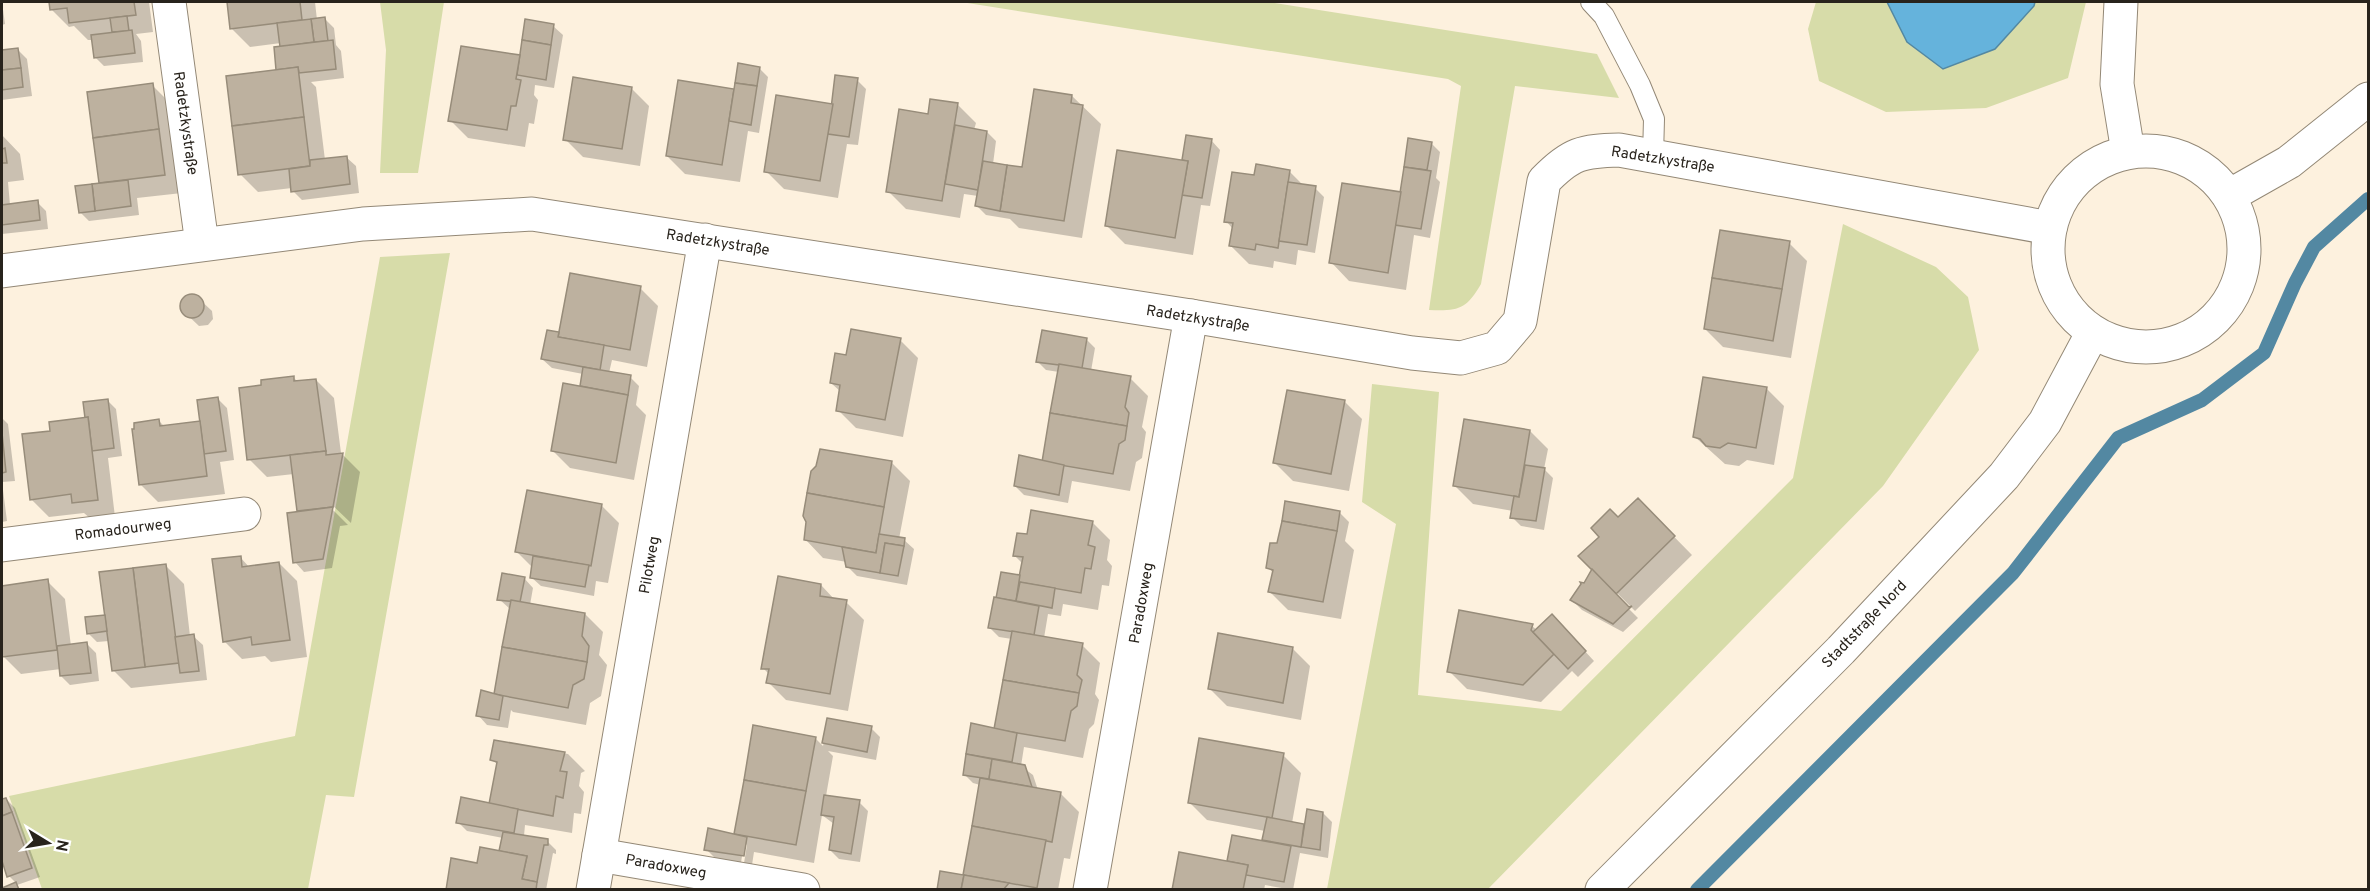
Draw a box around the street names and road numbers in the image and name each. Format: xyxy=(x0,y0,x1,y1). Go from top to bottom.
street label: Radetzkystraße xyxy=(168,70,201,176)
street label: Radetzkystraße xyxy=(1610,143,1716,178)
street label: Radetzkystraße xyxy=(665,226,771,261)
street label: Radetzkystraße xyxy=(1145,302,1251,337)
street label: Romadourweg xyxy=(74,515,173,546)
street label: Pilotweg xyxy=(636,535,665,596)
street label: Paradoxweg xyxy=(1126,561,1159,645)
street label: Stadtstraße Nord xyxy=(1818,577,1912,673)
street label: Paradoxweg xyxy=(624,851,708,884)

